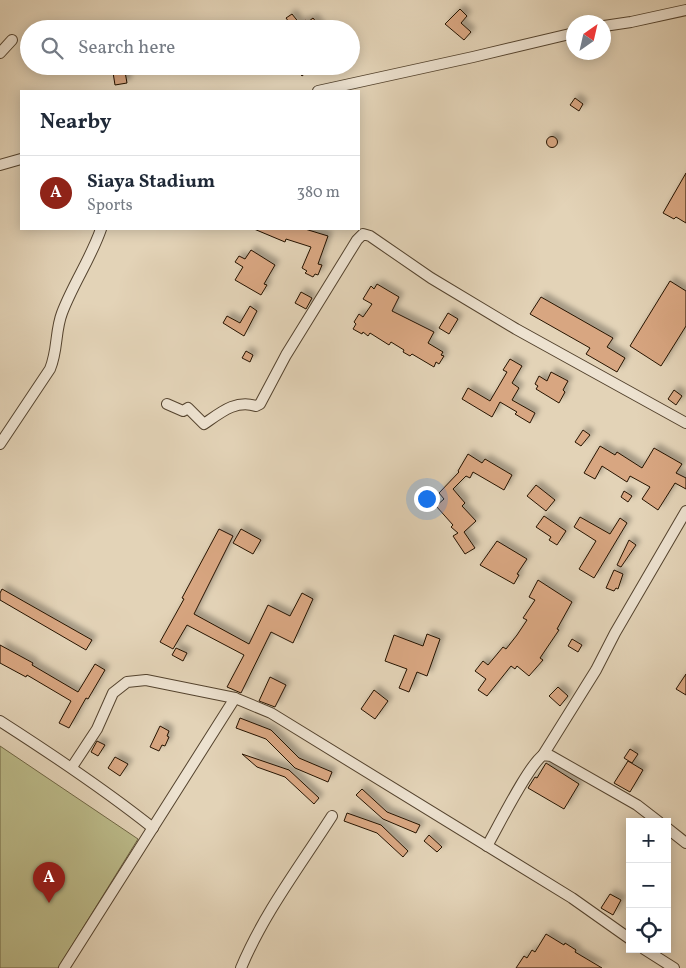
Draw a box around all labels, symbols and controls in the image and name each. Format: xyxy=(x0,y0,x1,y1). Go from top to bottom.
north arrow xyxy=(566,15,611,60)
search box xyxy=(20,20,360,75)
icon: search xyxy=(38,34,66,62)
text: Search here xyxy=(78,35,175,61)
text: Nearby xyxy=(40,108,111,137)
text: Siaya Stadium xyxy=(87,169,215,195)
text: A xyxy=(50,182,62,204)
text: 380 m xyxy=(297,182,340,204)
text: Sports xyxy=(87,195,133,217)
your location xyxy=(414,486,440,512)
map controls xyxy=(626,818,671,953)
button: + xyxy=(626,818,671,863)
pin: A xyxy=(33,862,65,903)
button: − xyxy=(626,863,671,908)
button: locate xyxy=(626,908,671,953)

